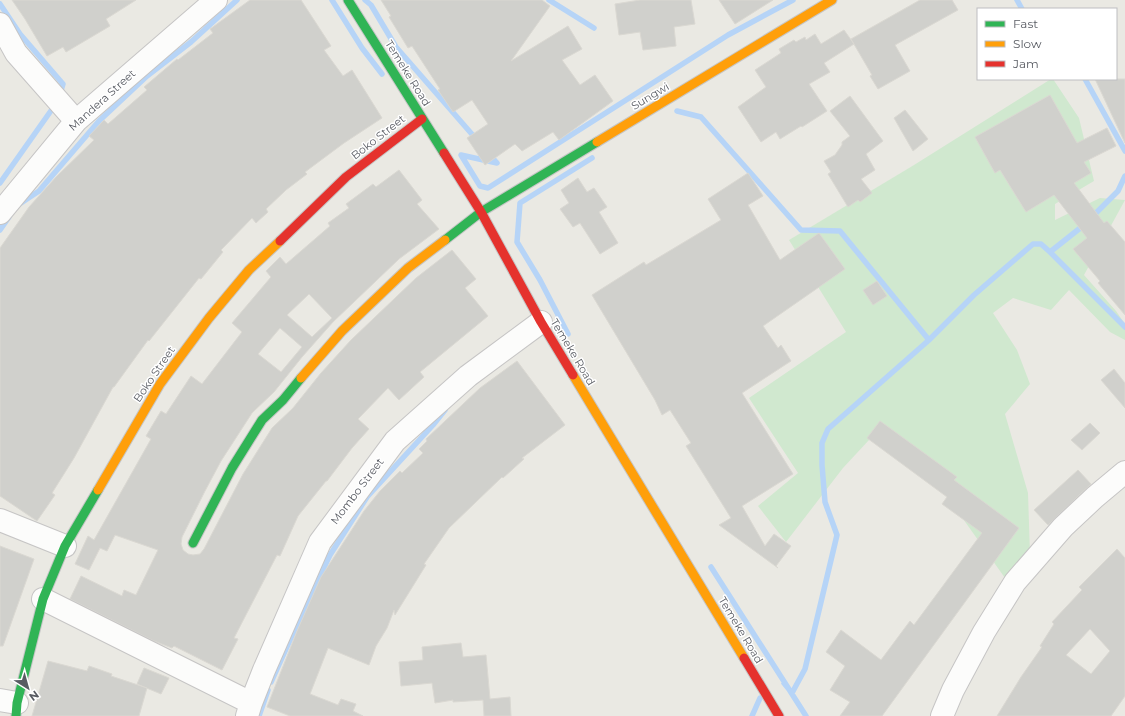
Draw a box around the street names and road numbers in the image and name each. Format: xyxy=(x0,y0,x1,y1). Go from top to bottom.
street label: Temeke Road xyxy=(382,37,434,109)
street label: Mandera Street xyxy=(66,66,139,134)
street label: Sungwi xyxy=(628,79,672,113)
street label: Boko Street xyxy=(348,111,408,162)
street label: Temeke Road xyxy=(548,316,598,388)
street label: Boko Street xyxy=(130,343,178,405)
street label: Mombo Street xyxy=(327,455,387,527)
street label: Temeke Road xyxy=(716,594,766,666)

